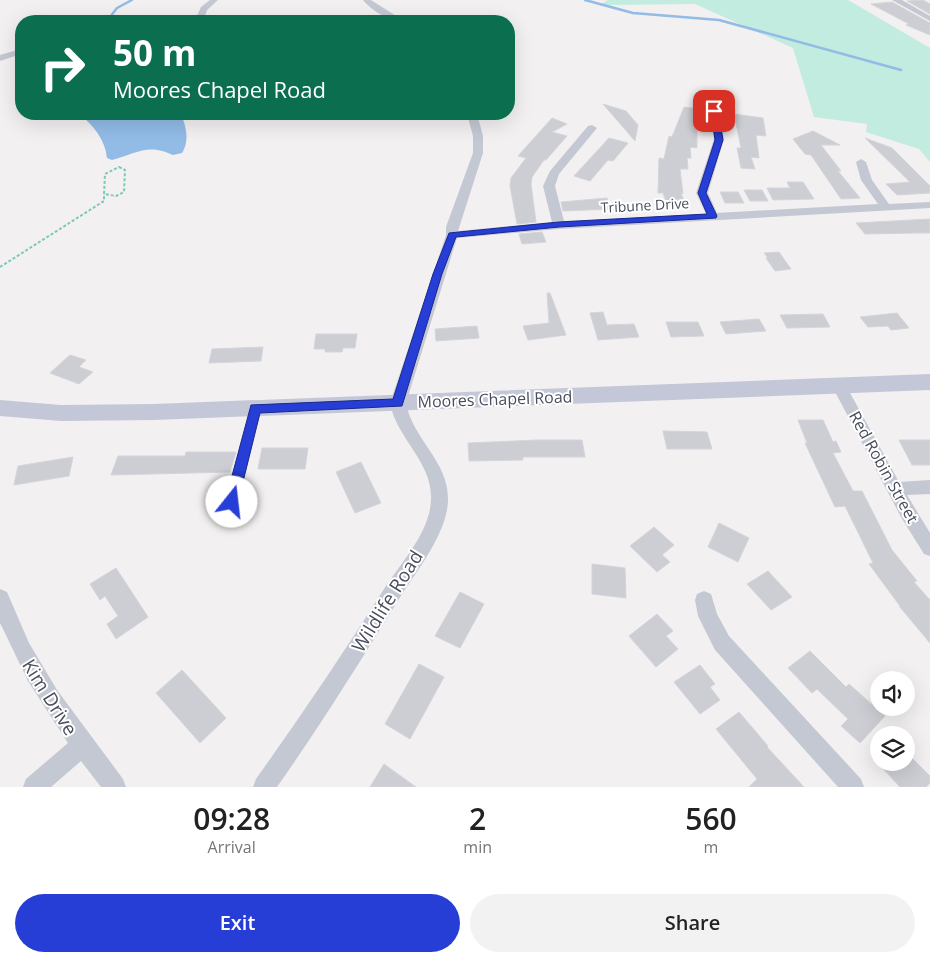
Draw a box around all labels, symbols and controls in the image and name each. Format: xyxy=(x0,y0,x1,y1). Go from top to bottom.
text: 50 m xyxy=(113,29,196,76)
icon: right xyxy=(30,35,95,100)
text: Moores Chapel Road xyxy=(113,74,326,104)
pin xyxy=(693,90,735,132)
icon: arrive xyxy=(700,97,728,125)
street label: Tribune Drive xyxy=(600,193,690,217)
street label: Moores Chapel Road xyxy=(417,385,573,413)
street label: Red Robin Street xyxy=(844,407,924,527)
position arrow xyxy=(205,475,257,527)
street label: Wildlife Road xyxy=(345,545,429,657)
street label: Kim Drive xyxy=(16,654,84,740)
map controls xyxy=(870,671,915,771)
button: sound xyxy=(870,671,915,716)
button: layers xyxy=(870,726,915,771)
text: 09:28 xyxy=(193,798,270,839)
text: 2 xyxy=(469,798,486,839)
text: 560 xyxy=(685,798,737,839)
text: Arrival xyxy=(208,836,256,858)
text: min xyxy=(463,836,492,858)
text: m xyxy=(704,836,718,858)
button: Exit xyxy=(15,894,460,952)
button: Share xyxy=(470,894,915,952)

